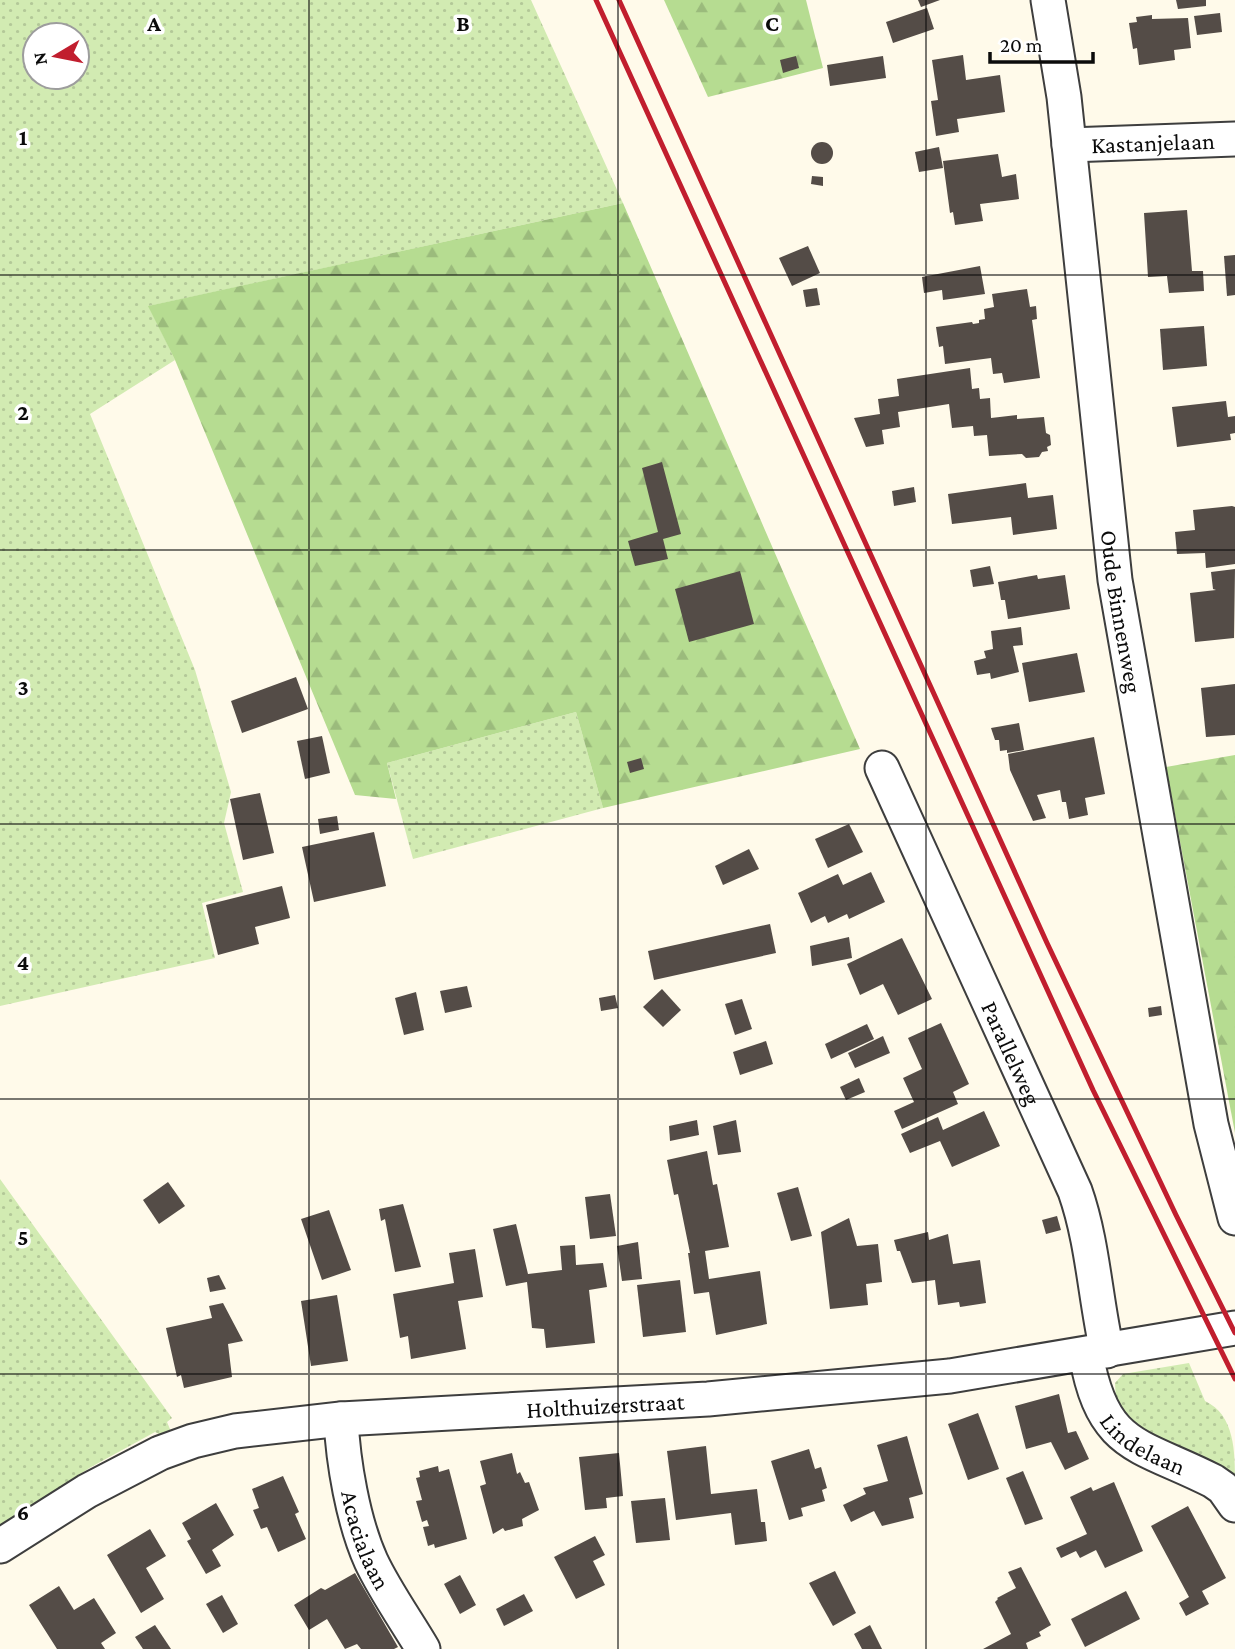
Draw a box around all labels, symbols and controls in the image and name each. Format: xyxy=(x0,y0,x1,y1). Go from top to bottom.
text: A xyxy=(146,10,161,36)
text: B xyxy=(456,10,470,36)
text: C xyxy=(765,10,779,36)
north arrow xyxy=(21,21,91,91)
scale bar xyxy=(990,21,1093,65)
text: 20 m xyxy=(1000,33,1043,57)
text: N xyxy=(28,51,51,67)
text: 1 xyxy=(19,124,28,150)
street label: Kastanjelaan xyxy=(1091,126,1215,158)
text: 2 xyxy=(17,399,29,425)
street label: Oude Binnenweg xyxy=(1096,529,1148,695)
text: 3 xyxy=(17,674,29,700)
text: 4 xyxy=(17,949,29,975)
street label: Parallelweg xyxy=(977,997,1047,1109)
text: 5 xyxy=(17,1224,29,1250)
street label: Holthuizerstraat xyxy=(526,1387,686,1422)
street label: Lindelaan xyxy=(1095,1408,1190,1480)
street label: Acacialaan xyxy=(337,1488,397,1594)
text: 6 xyxy=(17,1499,29,1525)

